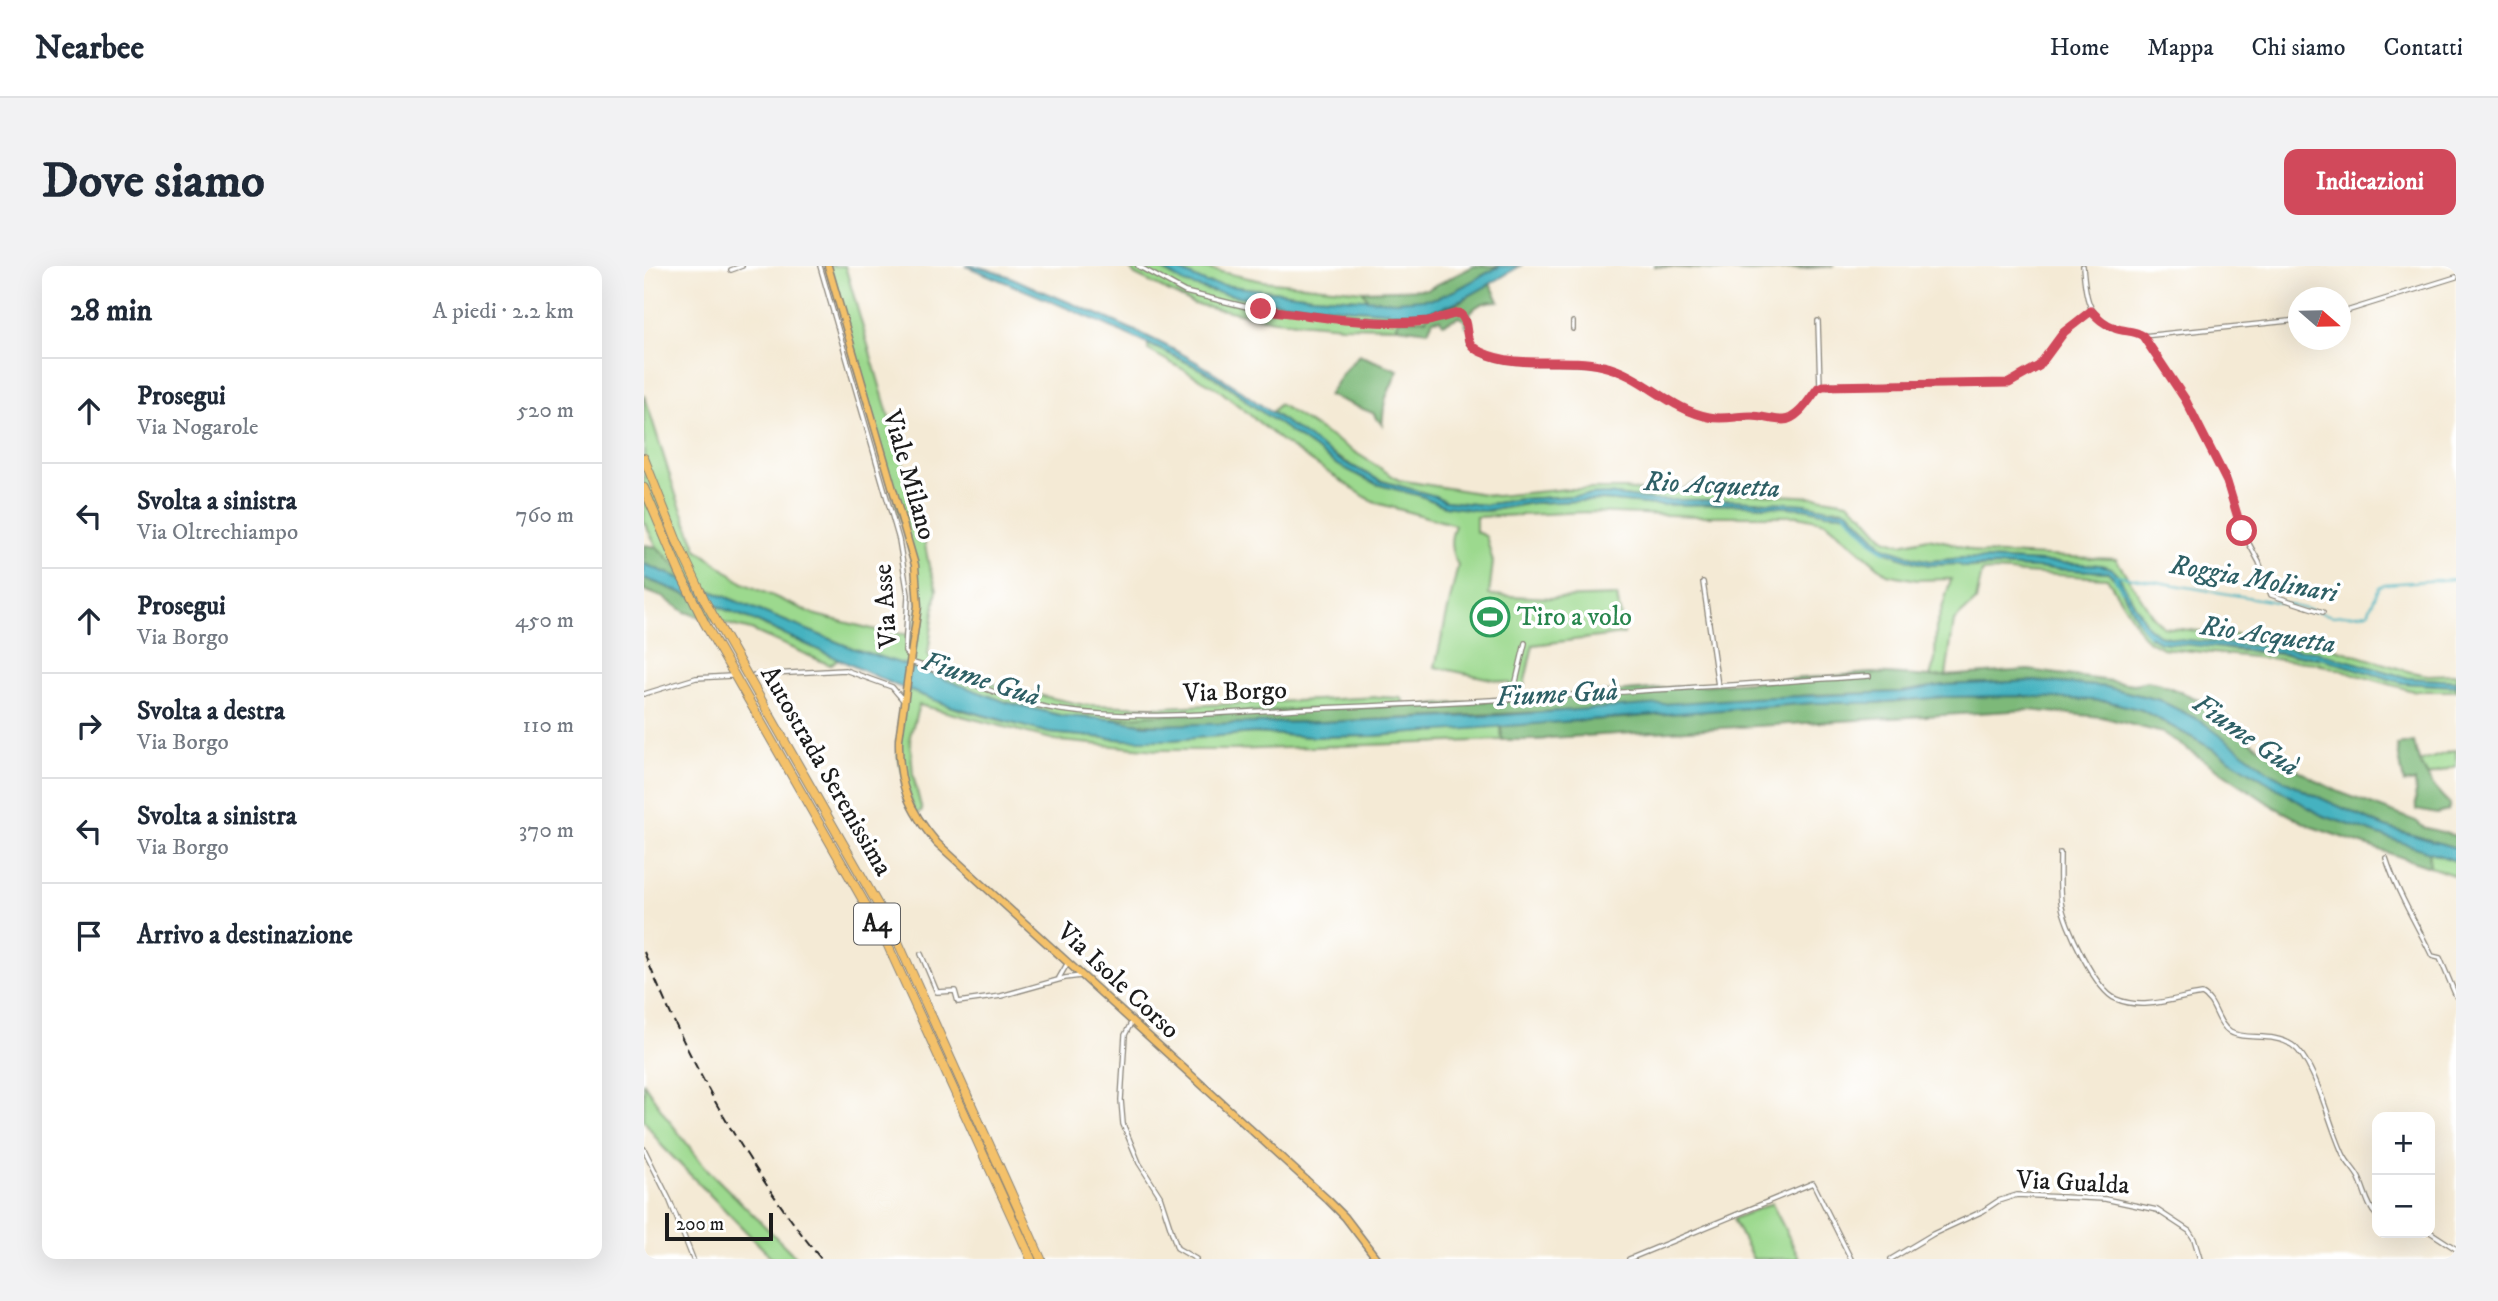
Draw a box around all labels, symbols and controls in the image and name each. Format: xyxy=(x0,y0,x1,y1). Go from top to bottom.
text: Nearbee xyxy=(35,28,144,69)
text: Home xyxy=(2050,33,2109,63)
text: Mappa xyxy=(2147,33,2214,63)
text: Chi siamo xyxy=(2252,33,2346,63)
text: Contatti xyxy=(2384,33,2463,63)
button: Indicazioni xyxy=(2284,149,2456,215)
text: Dove siamo xyxy=(42,151,265,213)
north arrow xyxy=(2288,287,2351,350)
text: 28 min xyxy=(70,293,152,330)
route end xyxy=(1245,293,1276,324)
text: A piedi · 2.2 km xyxy=(433,297,574,326)
text: Prosegui xyxy=(137,380,226,413)
icon: ahead xyxy=(70,392,108,430)
text: 520 m xyxy=(517,396,574,425)
street label: Viale Milano xyxy=(874,405,943,544)
text: Via Nogarole xyxy=(137,413,259,442)
water label: Rio Acquetta xyxy=(1642,464,1781,507)
text: Svolta a sinistra xyxy=(137,485,297,518)
icon: left xyxy=(70,497,108,535)
text: 760 m xyxy=(515,501,574,530)
route start xyxy=(2226,515,2257,546)
text: Via Oltrechiampo xyxy=(137,518,298,547)
water label: Roggia Molinari xyxy=(2166,547,2342,611)
street label: Via Asse xyxy=(867,563,905,650)
text: Prosegui xyxy=(137,590,226,623)
sports icon: Tiro a volo xyxy=(1469,596,1511,638)
place label: Tiro a volo xyxy=(1517,601,1632,634)
icon: ahead xyxy=(70,602,108,640)
text: 450 m xyxy=(515,606,574,635)
water label: Rio Acquetta xyxy=(2197,608,2338,663)
text: Via Borgo xyxy=(137,623,229,652)
water label: Fiume Guà xyxy=(917,643,1045,715)
street label: Autostrada Serenissima xyxy=(752,660,900,882)
water label: Fiume Guà xyxy=(1495,673,1619,715)
street label: Via Borgo xyxy=(1182,674,1287,710)
water label: Fiume Guà xyxy=(2186,686,2306,784)
text: Svolta a destra xyxy=(137,695,285,728)
icon: right xyxy=(70,707,108,745)
text: 110 m xyxy=(523,711,574,740)
text: Via Borgo xyxy=(137,728,229,757)
text: Svolta a sinistra xyxy=(137,800,297,833)
icon: left xyxy=(70,812,108,850)
text: 370 m xyxy=(519,816,574,845)
text: Via Borgo xyxy=(137,833,229,862)
road number: A4 xyxy=(854,904,900,944)
street label: Via Isole Corso xyxy=(1049,915,1186,1046)
icon: arrive xyxy=(70,917,108,955)
text: Arrivo a destinazione xyxy=(137,919,353,952)
map controls xyxy=(2372,1112,2435,1238)
button: + xyxy=(2372,1112,2435,1175)
street label: Via Gualda xyxy=(2015,1164,2130,1202)
button: − xyxy=(2372,1175,2435,1238)
scale bar xyxy=(665,1210,774,1242)
text: 200 m xyxy=(676,1213,724,1236)

